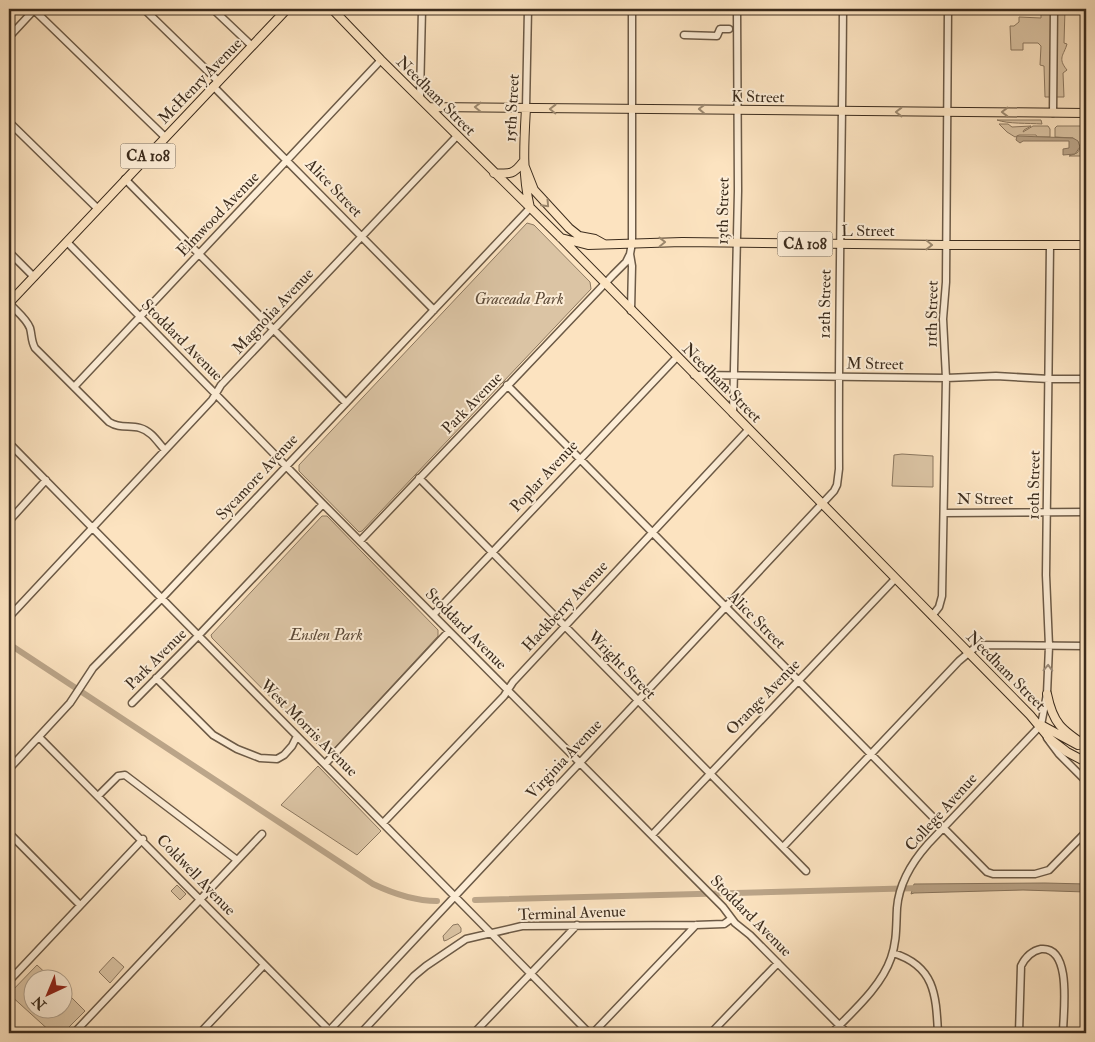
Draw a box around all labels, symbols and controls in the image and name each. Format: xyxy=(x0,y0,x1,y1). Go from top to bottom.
street label: McHenry Avenue xyxy=(154,34,246,128)
street label: Needham Street xyxy=(392,52,480,140)
street label: 15th Street xyxy=(500,73,524,143)
street label: K Street xyxy=(731,87,785,107)
one-way arrow xyxy=(473,102,481,112)
one-way arrow xyxy=(549,104,556,114)
one-way arrow xyxy=(698,104,706,115)
one-way arrow xyxy=(895,107,903,117)
one-way arrow xyxy=(1000,107,1008,117)
road number: CA 108 xyxy=(120,144,176,168)
street label: Alice Street xyxy=(301,154,367,221)
street label: Elmwood Avenue xyxy=(172,167,264,261)
street label: 13th Street xyxy=(712,177,734,245)
one-way arrow xyxy=(540,198,549,207)
street label: L Street xyxy=(841,221,895,241)
road number: CA 108 xyxy=(778,232,832,256)
one-way arrow xyxy=(658,237,666,247)
one-way arrow xyxy=(926,240,933,250)
street label: Magnolia Avenue xyxy=(228,264,318,358)
street label: 12th Street xyxy=(814,269,836,339)
street label: 11th Street xyxy=(921,280,943,348)
park label: Graceada Park xyxy=(474,289,564,309)
street label: Stoddard Avenue xyxy=(137,295,227,385)
street label: Needham Street xyxy=(678,339,766,427)
street label: M Street xyxy=(846,354,904,374)
street label: Park Avenue xyxy=(437,367,507,438)
street label: Sycamore Avenue xyxy=(212,429,302,524)
street label: Poplar Avenue xyxy=(506,436,583,517)
street label: 10th Street xyxy=(1023,450,1045,520)
street label: N Street xyxy=(957,489,1013,509)
street label: Hackberry Avenue xyxy=(518,556,612,656)
street label: Stoddard Avenue xyxy=(421,584,511,674)
street label: Alice Street xyxy=(723,586,790,653)
street label: Park Avenue xyxy=(121,624,191,694)
park label: Enslen Park xyxy=(288,625,363,645)
street label: Wright Street xyxy=(583,626,660,703)
street label: Needham Street xyxy=(962,627,1050,715)
street label: Orange Avenue xyxy=(722,655,804,739)
one-way arrow xyxy=(1043,664,1053,672)
street label: West Morris Avenue xyxy=(255,674,362,781)
street label: Virginia Avenue xyxy=(522,715,606,803)
street label: College Avenue xyxy=(901,769,982,855)
street label: Coldwell Avenue xyxy=(152,830,240,920)
street label: Stoddard Avenue xyxy=(706,871,796,961)
street label: Terminal Avenue xyxy=(518,901,627,925)
north arrow xyxy=(22,970,72,1020)
text: N xyxy=(29,992,50,1014)

